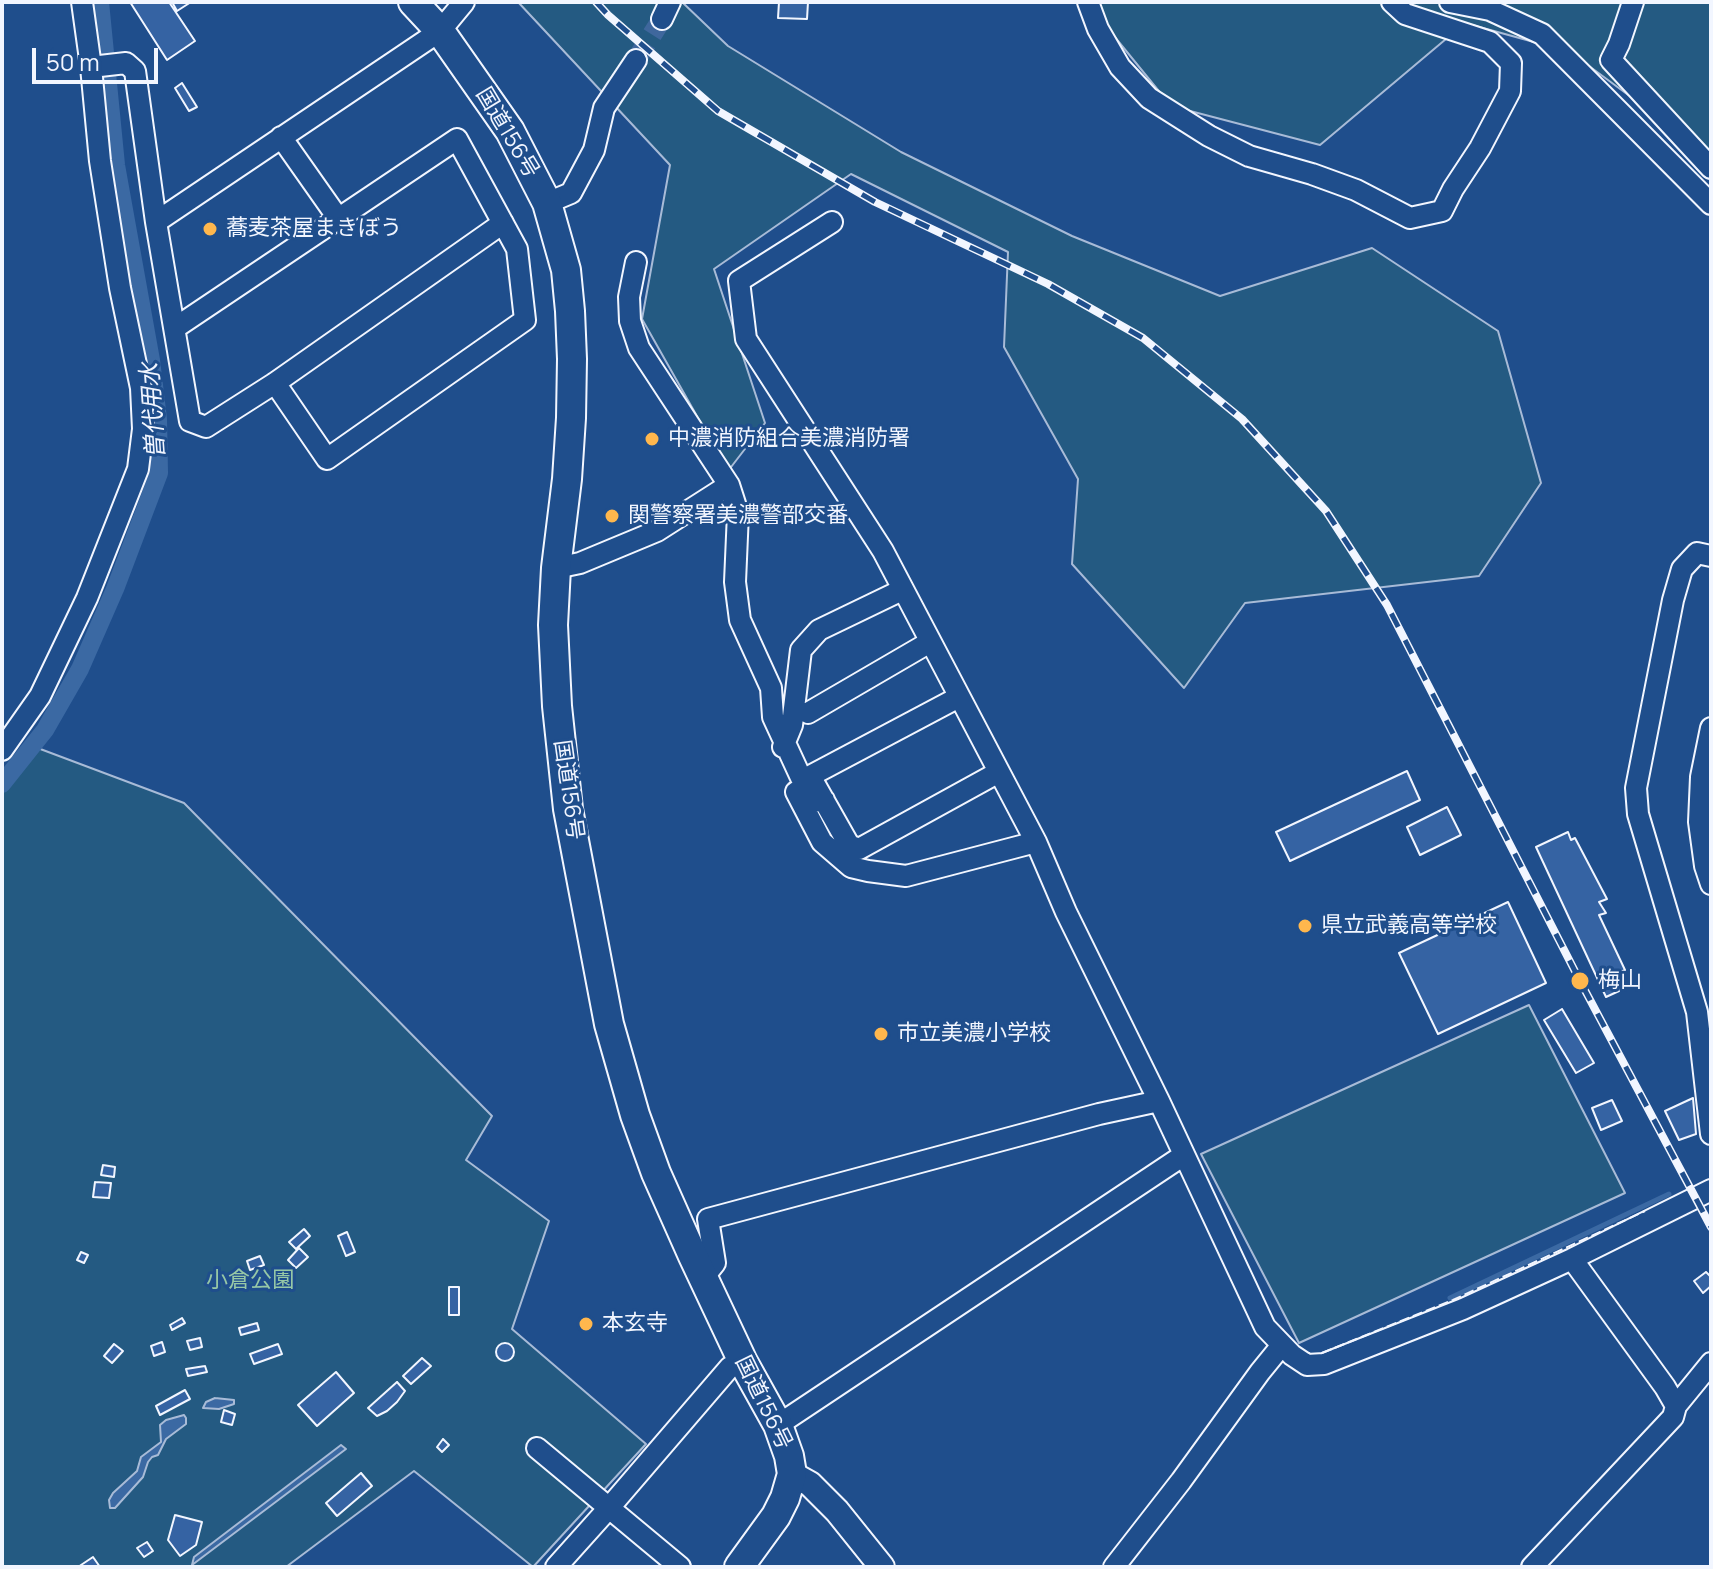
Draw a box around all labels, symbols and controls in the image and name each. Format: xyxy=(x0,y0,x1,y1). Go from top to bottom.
scale bar xyxy=(36,32,162,82)
text: 50 m xyxy=(46,45,100,78)
street label: 国道156号 xyxy=(470,83,544,183)
place label: 蕎麦茶屋まきぼう xyxy=(226,216,402,242)
marker: 蕎麦茶屋まきぼう xyxy=(201,220,219,238)
water label: 曽代用水 xyxy=(136,362,172,460)
place label: 中濃消防組合美濃消防署 xyxy=(668,426,910,452)
marker: 中濃消防組合美濃消防署 xyxy=(643,430,661,448)
place label: 関警察署美濃警部交番 xyxy=(628,503,848,529)
marker: 関警察署美濃警部交番 xyxy=(603,507,621,525)
street label: 国道156号 xyxy=(548,738,588,842)
place label: 県立武義高等学校 xyxy=(1321,913,1497,939)
marker: 県立武義高等学校 xyxy=(1296,917,1314,935)
place label: 梅山 xyxy=(1598,968,1642,994)
marker: 梅山 xyxy=(1569,970,1591,992)
place label: 市立美濃小学校 xyxy=(897,1021,1051,1047)
marker: 市立美濃小学校 xyxy=(872,1025,890,1043)
park label: 小倉公園 xyxy=(206,1268,294,1294)
place label: 本玄寺 xyxy=(602,1311,668,1337)
marker: 本玄寺 xyxy=(577,1315,595,1333)
street label: 国道156号 xyxy=(729,1352,797,1454)

